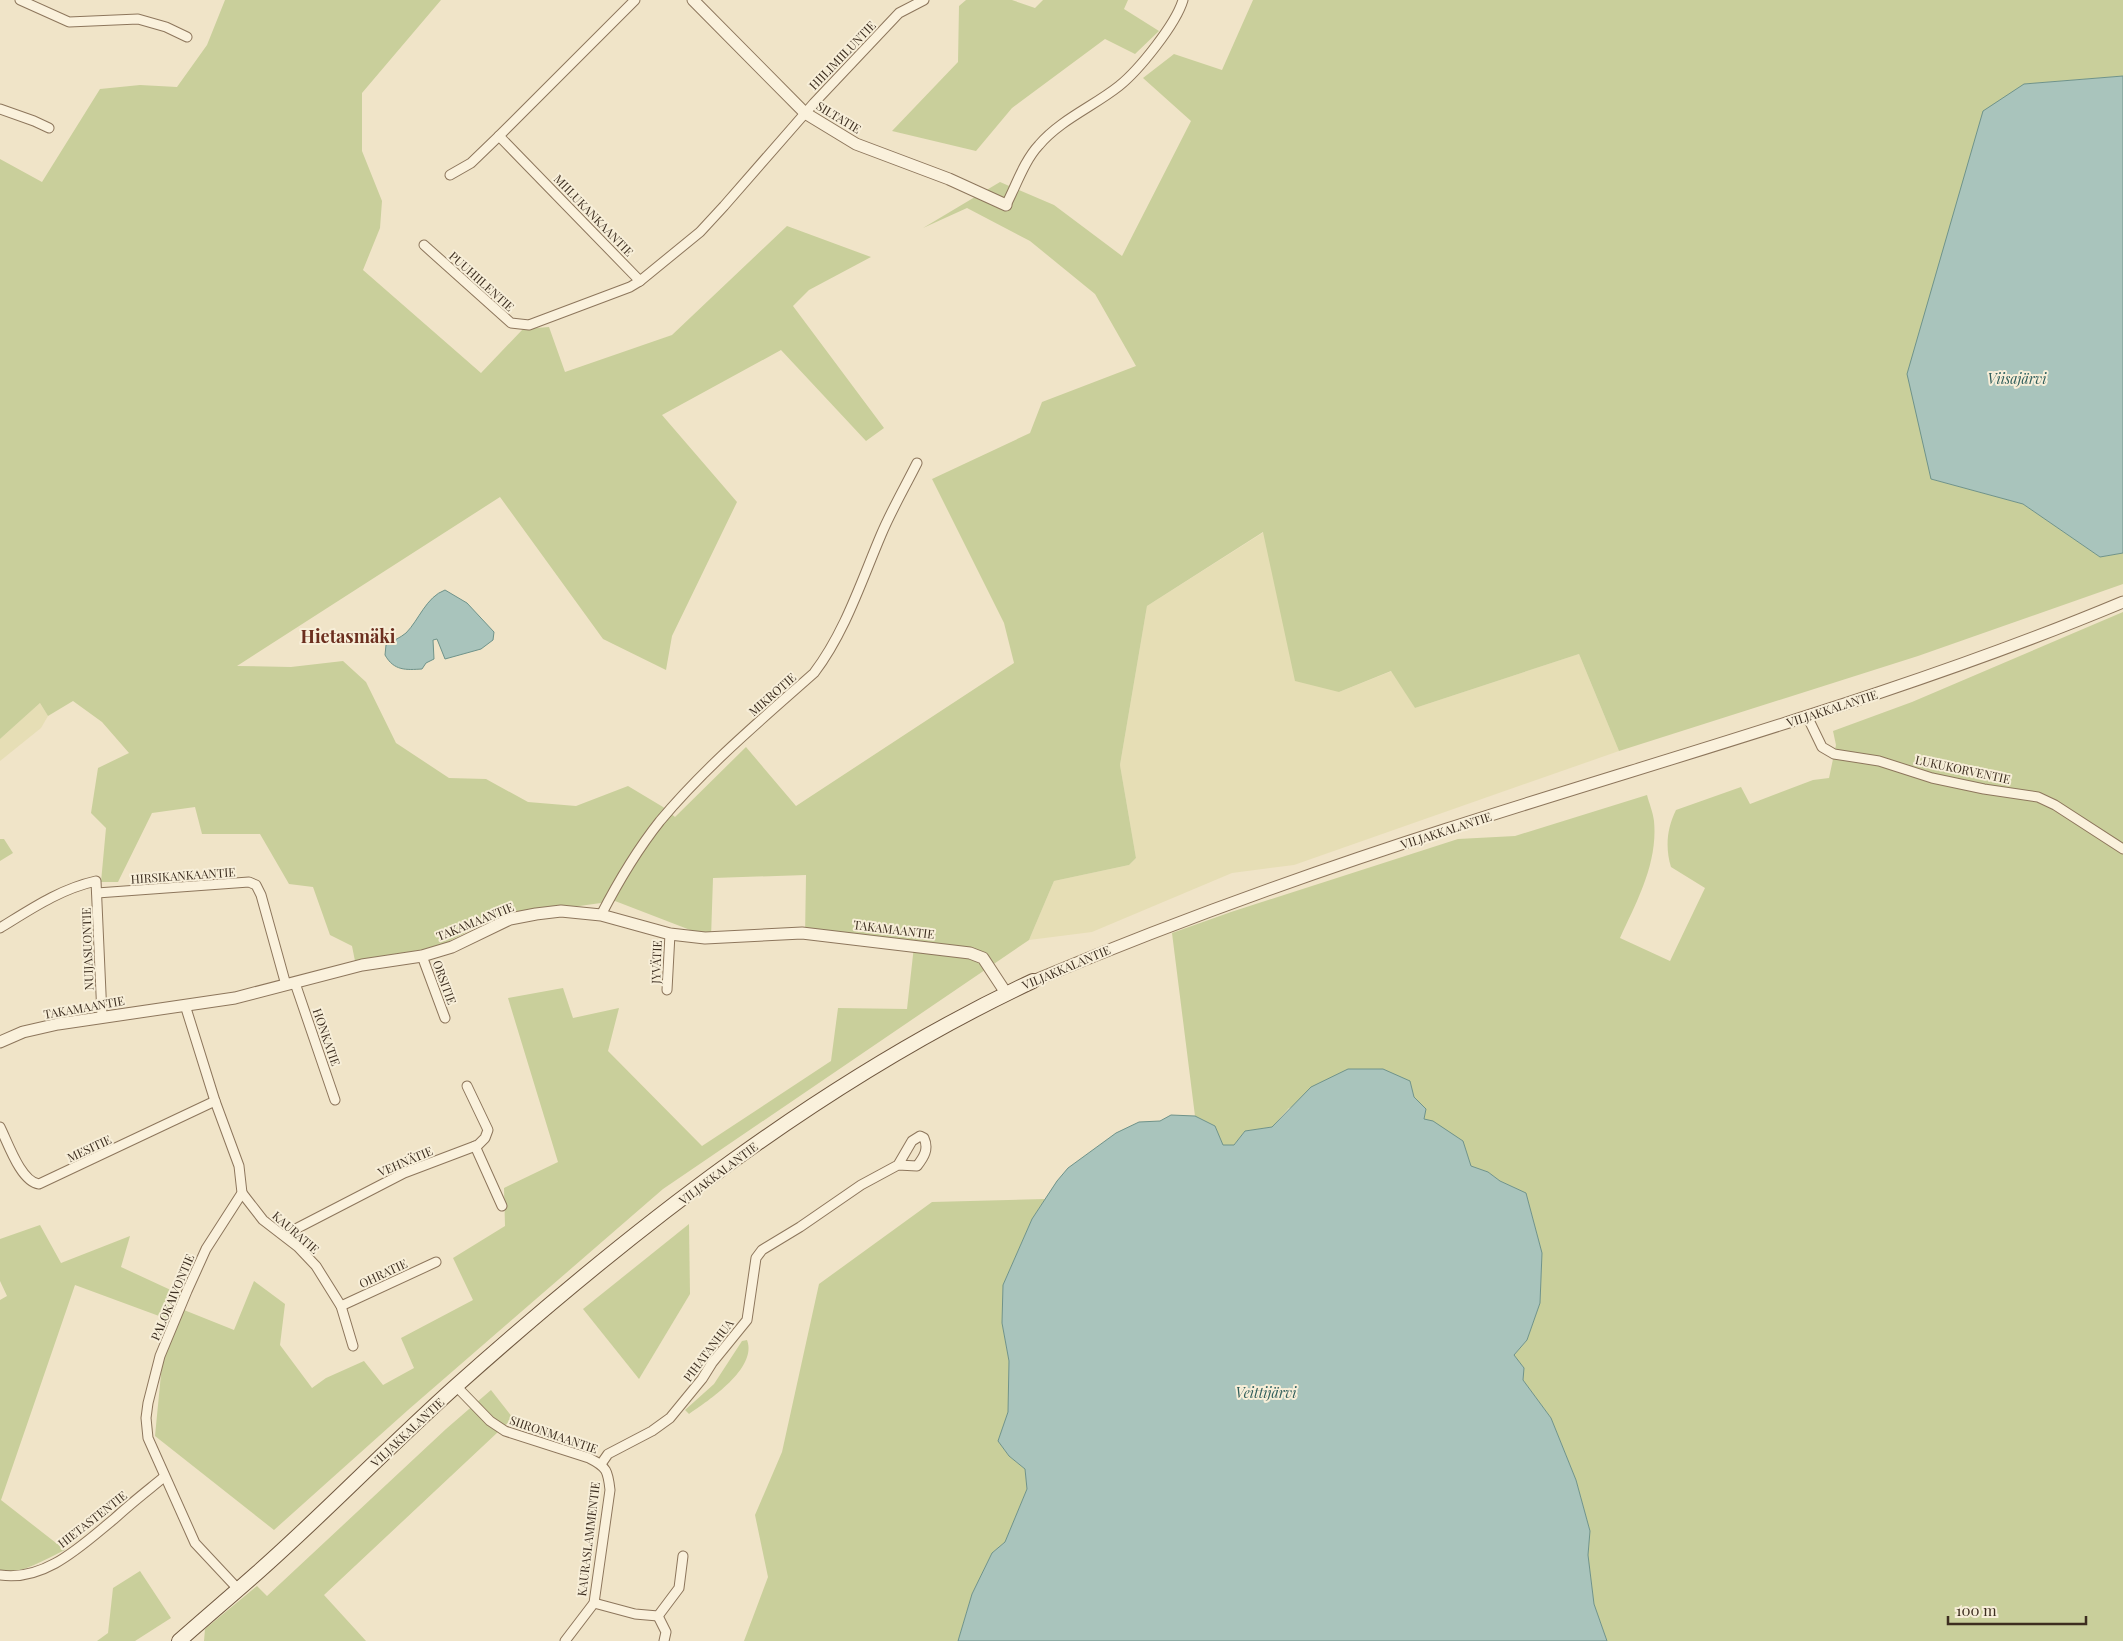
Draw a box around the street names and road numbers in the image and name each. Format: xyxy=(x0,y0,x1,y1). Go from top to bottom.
street label: HIILIMIILUNTIE xyxy=(805,17,879,93)
street label: SILTATIE xyxy=(814,97,864,137)
street label: MIILUKANKAANTIE xyxy=(551,171,637,259)
street label: PUUHIILENTIE xyxy=(446,248,518,314)
street label: MIKROTIE xyxy=(745,669,799,719)
street label: VILJAKKALANTIE xyxy=(1784,686,1879,731)
street label: LUKUKORVENTIE xyxy=(1914,751,2012,787)
street label: VILJAKKALANTIE xyxy=(1398,808,1493,853)
street label: HIRSIKANKAANTIE xyxy=(130,863,236,887)
street label: TAKAMAANTIE xyxy=(434,898,516,944)
street label: NUIJASUONTIE xyxy=(78,907,96,991)
street label: TAKAMAANTIE xyxy=(852,916,936,942)
street label: JYVÄTIE xyxy=(647,940,665,985)
street label: VILJAKKALANTIE xyxy=(1018,941,1113,993)
street label: ORSITIE xyxy=(430,958,460,1006)
street label: TAKAMAANTIE xyxy=(42,992,126,1022)
street label: HONKATIE xyxy=(310,1006,344,1068)
street label: MESITIE xyxy=(64,1131,114,1165)
street label: VILJAKKALANTIE xyxy=(675,1138,761,1208)
street label: VEHNÄTIE xyxy=(374,1142,435,1180)
street label: KAURATIE xyxy=(269,1207,323,1257)
street label: PALOKAIVONTIE xyxy=(147,1251,197,1343)
street label: OHRATIE xyxy=(356,1255,410,1291)
street label: PIHATANHUA xyxy=(679,1315,737,1384)
street label: VILJAKKALANTIE xyxy=(366,1394,447,1471)
street label: SIIRONMAANTIE xyxy=(508,1411,600,1457)
street label: KAURASLAMMENTIE xyxy=(573,1481,603,1597)
street label: HIETASTENTIE xyxy=(54,1487,130,1551)

